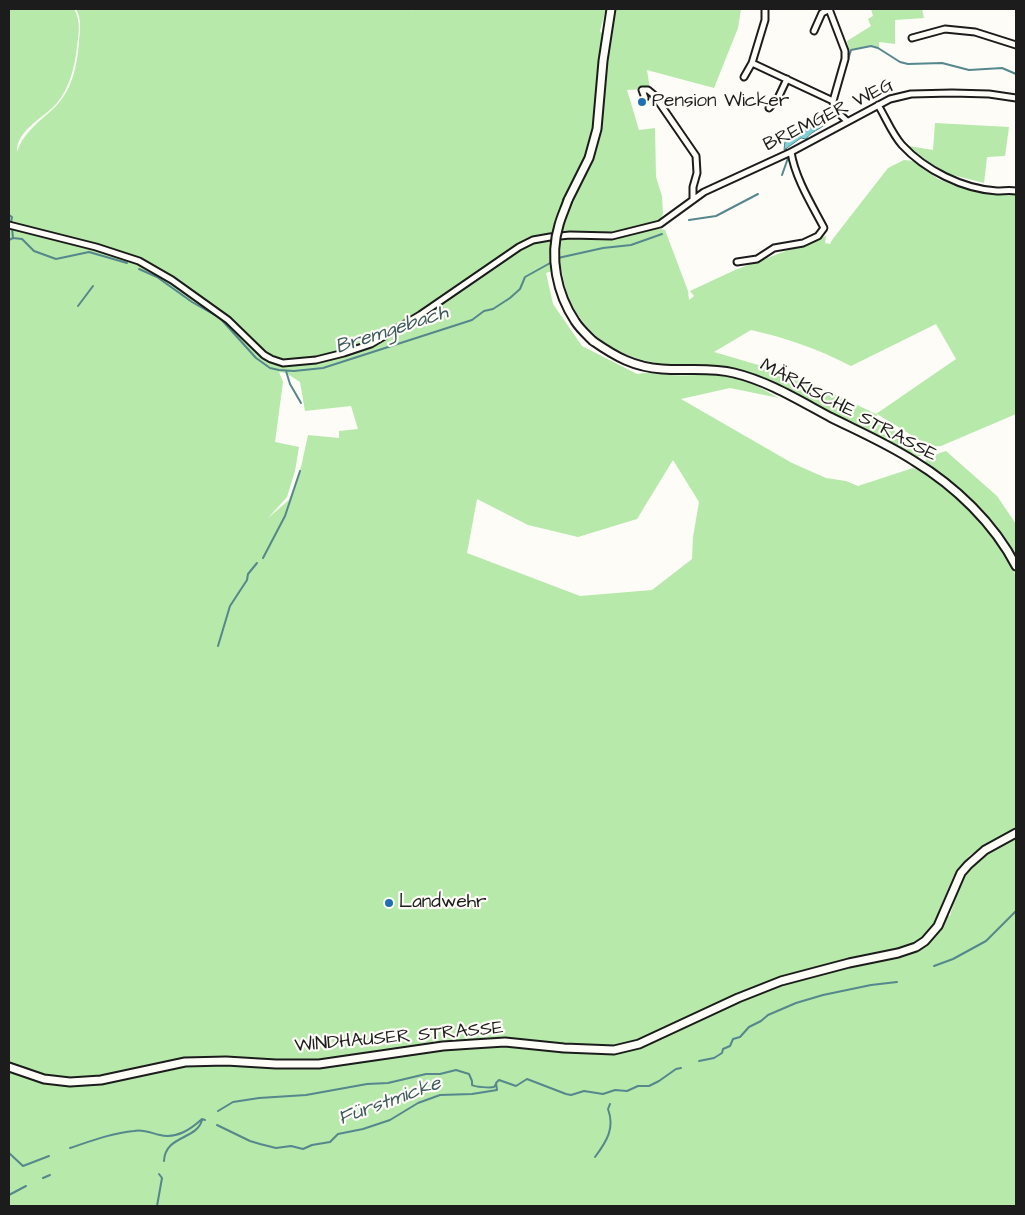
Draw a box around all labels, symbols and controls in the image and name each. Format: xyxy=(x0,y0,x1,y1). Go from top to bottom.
street label: BREMGER WEG xyxy=(760,75,898,157)
place label: Pension Wicker xyxy=(652,91,789,113)
marker: Pension Wicker xyxy=(636,96,648,108)
water label: Bremgebach xyxy=(333,302,451,360)
street label: MÄRKISCHE STRASSE xyxy=(756,355,940,467)
place label: Landwehr xyxy=(399,892,487,914)
marker: Landwehr xyxy=(383,897,395,909)
street label: WINDHAUSER STRASSE xyxy=(294,1018,504,1058)
water label: Fürstmicke xyxy=(335,1072,445,1132)

